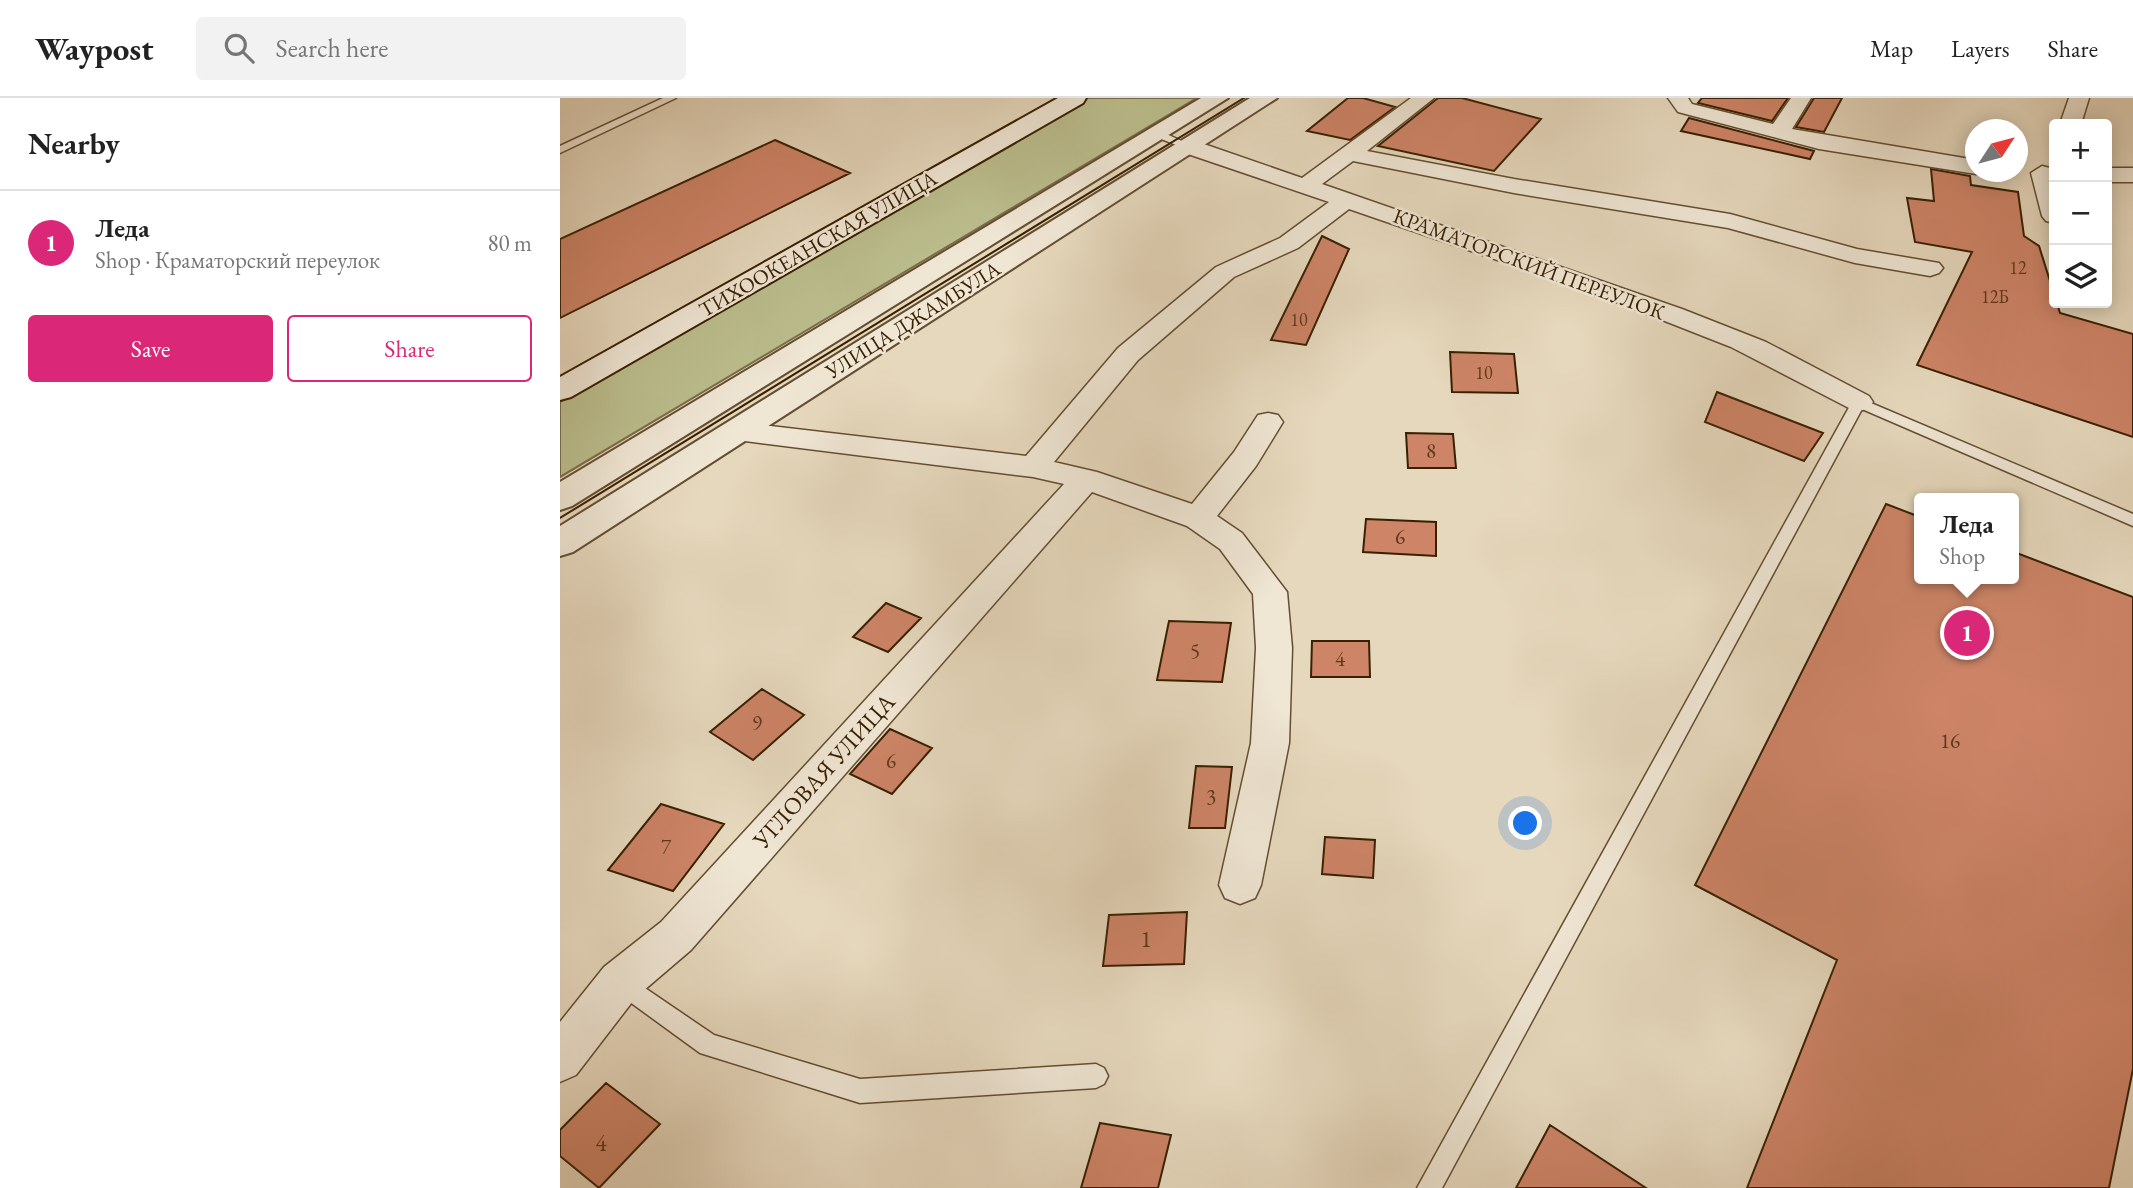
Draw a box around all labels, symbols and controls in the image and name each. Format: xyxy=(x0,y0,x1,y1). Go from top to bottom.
search box xyxy=(196,17,686,80)
text: Waypost xyxy=(35,27,154,70)
icon: search xyxy=(220,29,258,67)
text: Search here xyxy=(276,31,388,65)
text: Map xyxy=(1870,33,1913,64)
text: Layers xyxy=(1951,33,2010,64)
text: Share xyxy=(2048,33,2098,64)
north arrow xyxy=(1965,119,2028,182)
map controls xyxy=(2049,119,2112,308)
button: + xyxy=(2049,119,2112,182)
text: Nearby xyxy=(28,124,120,163)
street label: ТИХООКЕАНСКАЯ УЛИЦА xyxy=(694,164,942,323)
button: − xyxy=(2049,182,2112,245)
street label: КРАМАТОРСКИЙ ПЕРЕУЛОК xyxy=(1390,202,1669,325)
text: Леда xyxy=(95,211,150,245)
text: 1 xyxy=(45,228,57,258)
text: 80 m xyxy=(487,228,532,258)
text: Shop · Краматорский переулок xyxy=(95,245,380,275)
button: layers xyxy=(2049,245,2112,308)
street label: УЛИЦА ДЖАМБУЛА xyxy=(819,255,1006,385)
house number: 12 xyxy=(2009,256,2027,279)
house number: 12Б xyxy=(1981,285,2009,308)
house number: 10 xyxy=(1290,308,1308,331)
button: Save xyxy=(28,315,273,382)
button: Share xyxy=(287,315,532,382)
house number: 10 xyxy=(1475,361,1493,384)
house number: 8 xyxy=(1426,437,1436,464)
popup xyxy=(1914,493,2019,584)
text: Леда xyxy=(1939,507,1994,541)
house number: 6 xyxy=(1395,523,1405,550)
text: Shop xyxy=(1939,541,1985,571)
pin: 1 xyxy=(1944,607,1990,659)
house number: 5 xyxy=(1190,637,1200,664)
house number: 4 xyxy=(1335,645,1346,672)
street label: УГЛОВАЯ УЛИЦА xyxy=(745,686,902,855)
house number: 9 xyxy=(752,709,762,736)
house number: 16 xyxy=(1940,727,1960,754)
house number: 6 xyxy=(886,747,896,774)
house number: 3 xyxy=(1206,783,1216,810)
your location xyxy=(1508,806,1542,840)
house number: 7 xyxy=(661,833,672,860)
house number: 1 xyxy=(1140,923,1152,954)
house number: 4 xyxy=(595,1127,607,1158)

